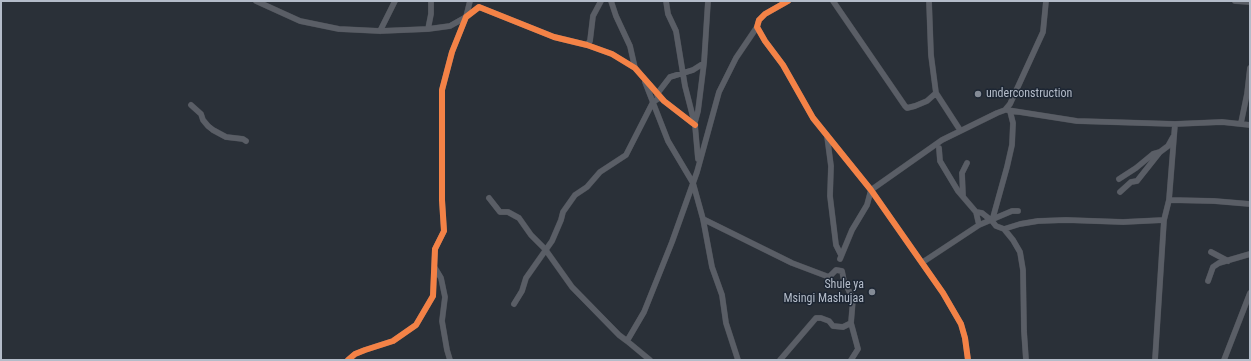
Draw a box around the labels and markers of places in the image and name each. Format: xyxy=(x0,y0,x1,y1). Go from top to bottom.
place label: underconstruction xyxy=(986,87,1072,101)
marker: underconstruction xyxy=(973,89,983,99)
place label: Shule ya Msingi Mashujaa xyxy=(783,278,864,306)
marker: Shule ya Msingi Mashujaa xyxy=(867,287,877,297)

